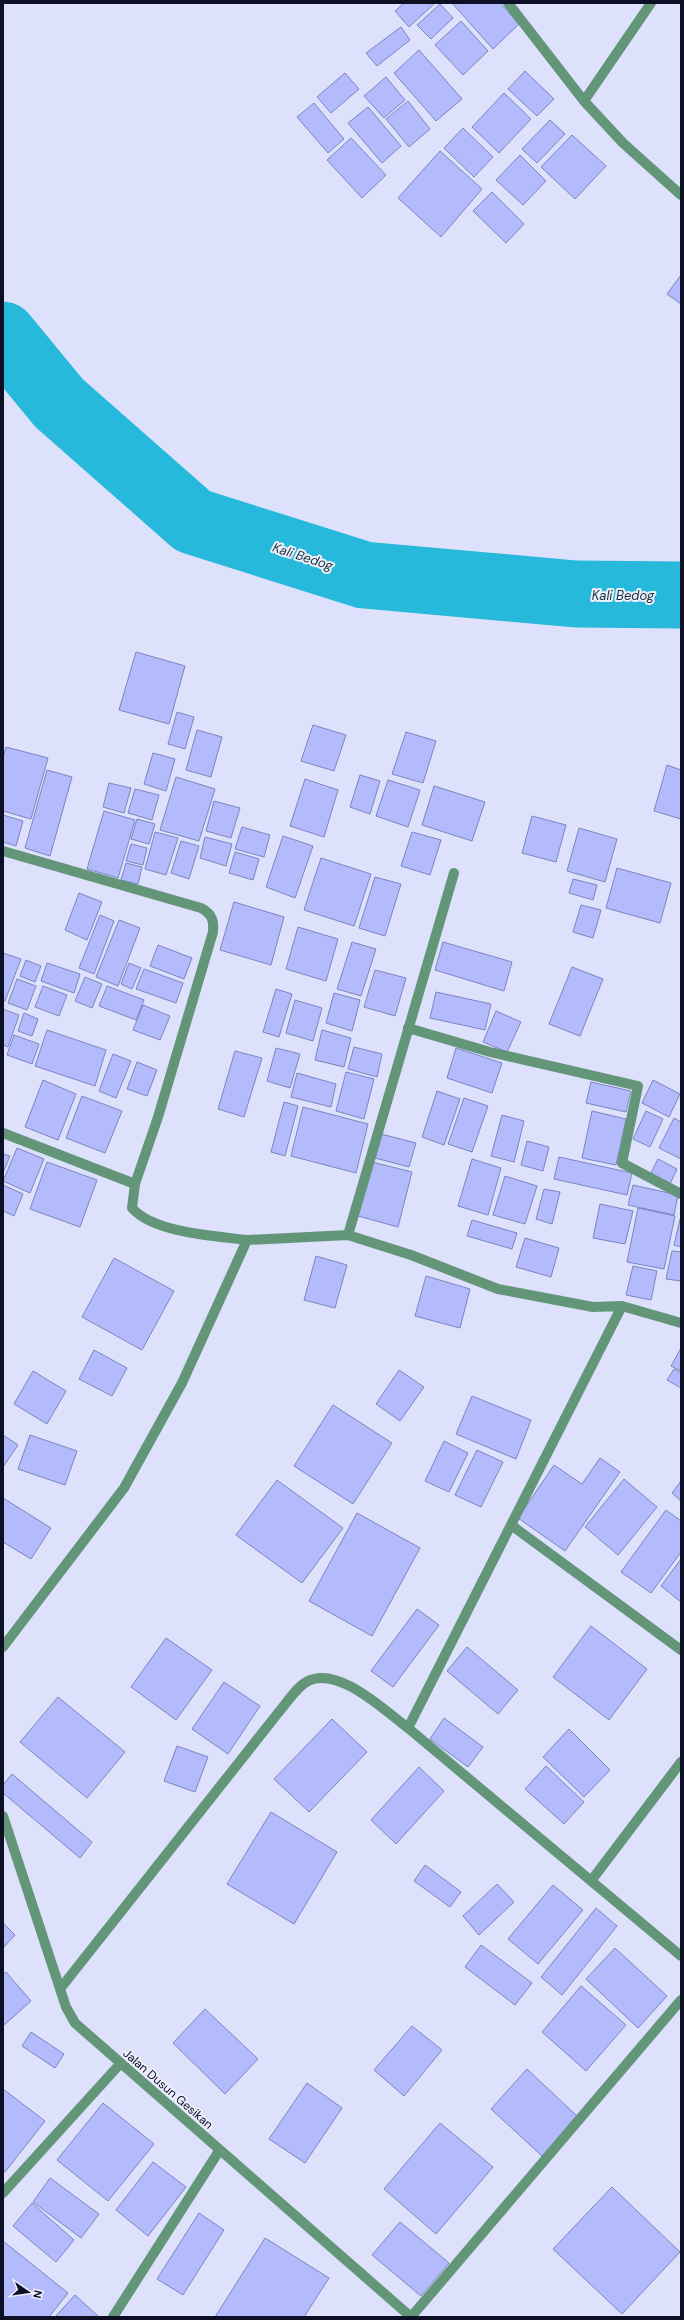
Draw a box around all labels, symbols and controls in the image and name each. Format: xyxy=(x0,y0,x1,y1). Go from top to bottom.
water label: Kali Bedog xyxy=(271,539,336,574)
water label: Kali Bedog xyxy=(592,587,655,604)
street label: Jalan Dusun Gesikan xyxy=(120,2046,216,2133)
north arrow xyxy=(8,2272,48,2312)
text: N xyxy=(30,2289,45,2300)

